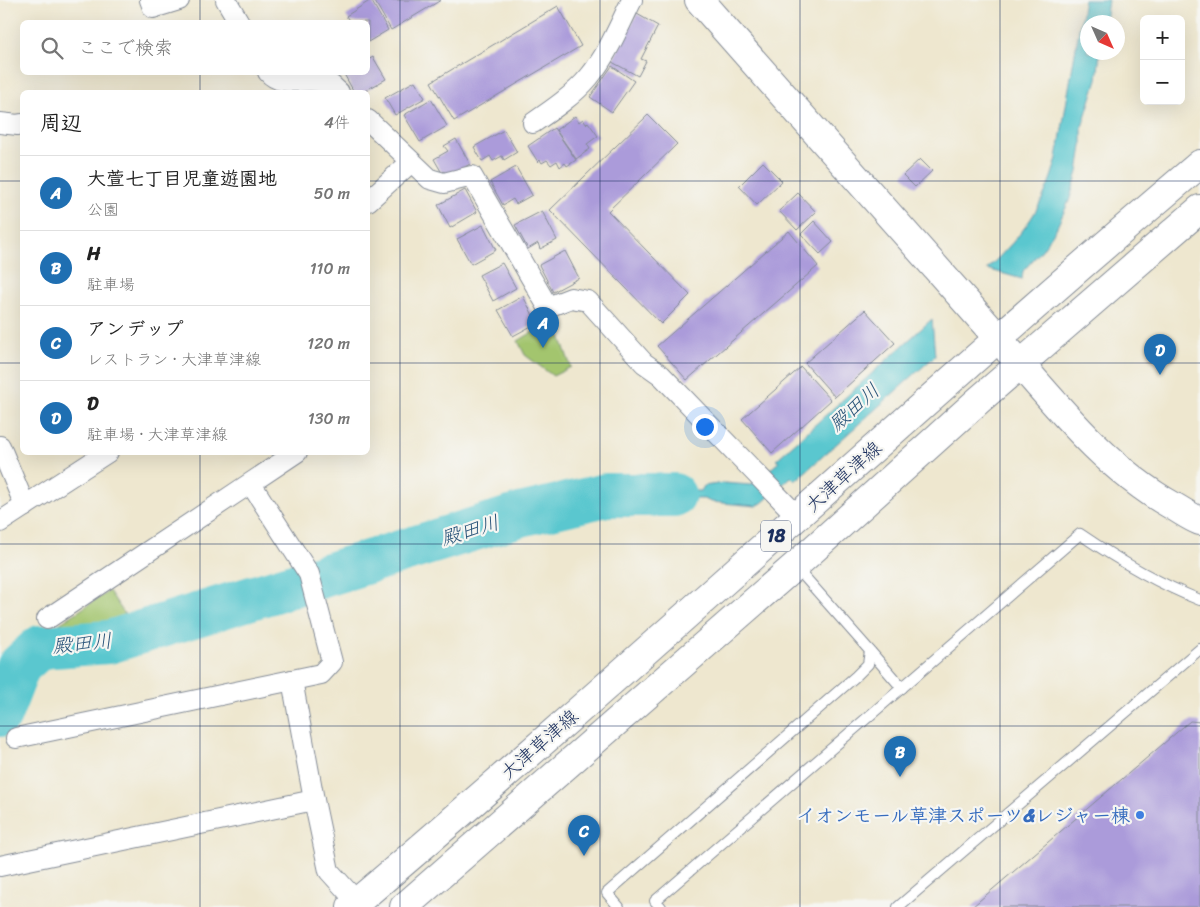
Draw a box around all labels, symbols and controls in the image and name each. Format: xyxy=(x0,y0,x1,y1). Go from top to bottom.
north arrow xyxy=(1080,15,1125,60)
map controls xyxy=(1140,15,1185,105)
button: + xyxy=(1140,15,1185,60)
search box xyxy=(20,20,370,75)
text: ここで検索 xyxy=(78,31,173,64)
icon: search xyxy=(38,34,66,62)
button: − xyxy=(1140,60,1185,105)
text: 周辺 xyxy=(40,104,82,142)
text: 4件 xyxy=(324,108,350,137)
text: 大萱七丁目児童遊園地 xyxy=(87,162,277,195)
text: A xyxy=(51,179,61,208)
text: 50 m xyxy=(314,179,350,208)
text: 公園 xyxy=(87,195,119,224)
text: H xyxy=(87,237,100,270)
text: B xyxy=(51,254,61,283)
text: 110 m xyxy=(310,254,350,283)
text: 駐車場 xyxy=(87,270,135,299)
pin: A xyxy=(527,307,559,348)
text: アンデップ xyxy=(87,312,184,345)
text: C xyxy=(51,329,61,358)
text: 120 m xyxy=(307,329,350,358)
pin: D xyxy=(1144,334,1176,375)
text: レストラン · 大津草津線 xyxy=(87,345,261,374)
water label: 殿田川 xyxy=(820,374,888,440)
text: D xyxy=(87,387,98,420)
text: D xyxy=(51,404,61,433)
text: 130 m xyxy=(308,404,350,433)
your location xyxy=(692,414,718,440)
text: 駐車場 · 大津草津線 xyxy=(87,420,228,449)
street label: 大津草津線 xyxy=(797,432,890,520)
water label: 殿田川 xyxy=(436,505,504,556)
road number: 18 xyxy=(761,520,791,552)
water label: 殿田川 xyxy=(50,623,114,664)
street label: 大津草津線 xyxy=(493,701,586,788)
pin: B xyxy=(884,736,916,777)
place label: イオンモール草津スポーツ&レジャー棟 xyxy=(796,799,1130,832)
marker: イオンモール草津スポーツ&レジャー棟 xyxy=(1134,809,1146,821)
pin: C xyxy=(568,815,600,856)

